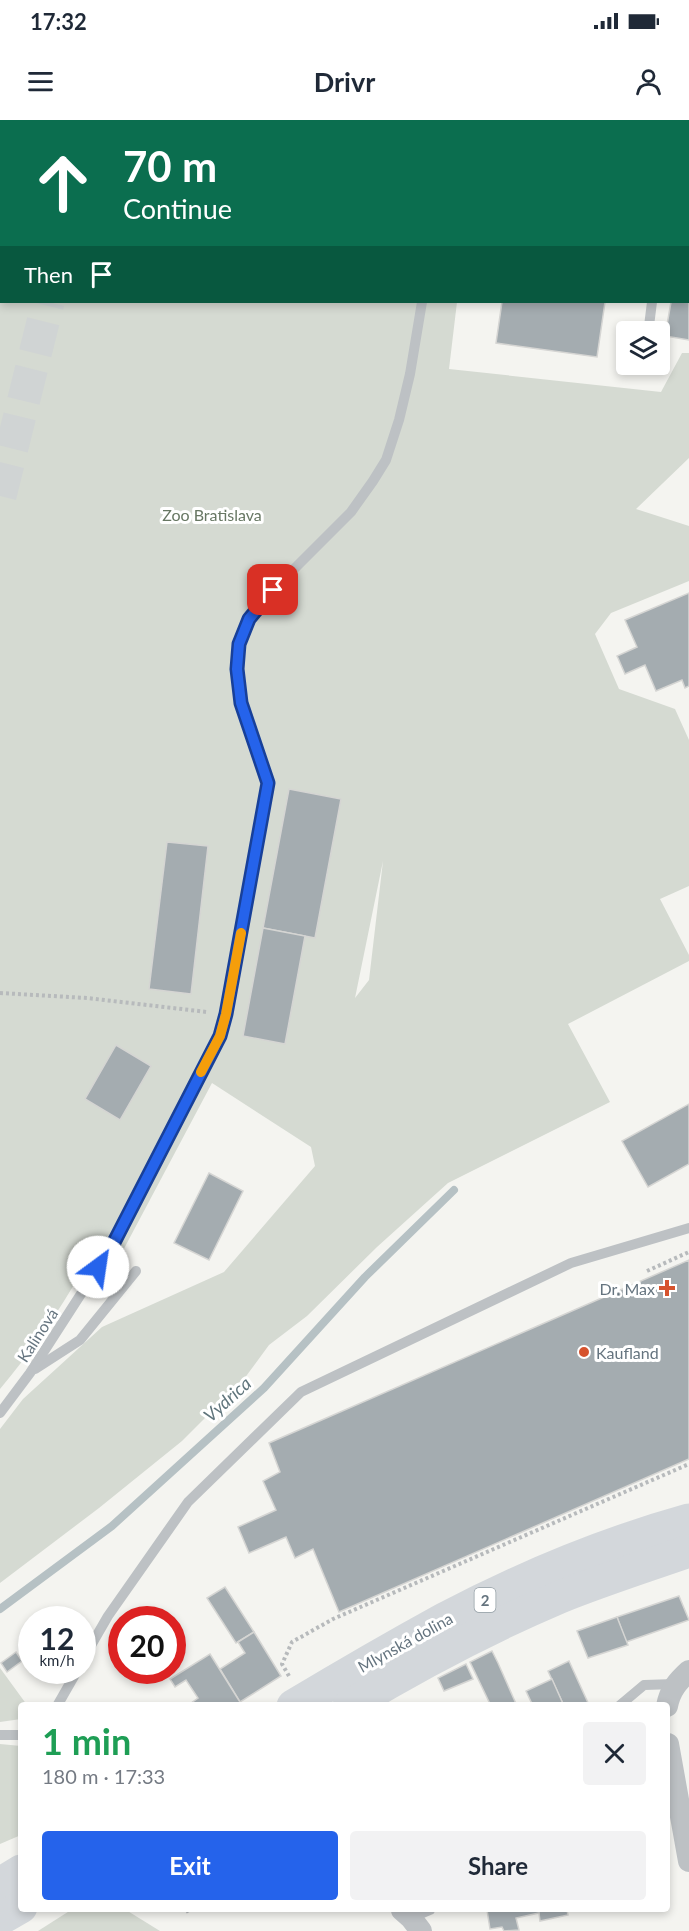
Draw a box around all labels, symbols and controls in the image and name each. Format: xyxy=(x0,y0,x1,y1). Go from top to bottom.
text: 17:32 xyxy=(30,8,87,35)
icon: menu xyxy=(24,65,57,98)
text: Drivr xyxy=(314,65,375,98)
icon: person xyxy=(632,65,665,98)
text: 70 m xyxy=(123,141,217,191)
icon: ahead xyxy=(24,144,102,222)
text: Continue xyxy=(123,192,232,225)
icon: arrive xyxy=(85,258,118,291)
text: Then xyxy=(24,261,73,288)
map controls xyxy=(616,321,670,375)
button: layers xyxy=(616,321,670,375)
park label: Zoo Bratislava xyxy=(162,505,262,524)
pin xyxy=(247,564,298,615)
icon: arrive xyxy=(256,573,289,606)
position arrow xyxy=(66,1235,130,1299)
place label: Dr. Max xyxy=(599,1279,655,1298)
marker: Dr. Max xyxy=(660,1281,674,1295)
street label: Kalinová xyxy=(13,1305,61,1365)
place label: Kaufland xyxy=(596,1343,659,1362)
marker: Kaufland xyxy=(577,1345,591,1359)
water label: Vydrica xyxy=(199,1372,255,1426)
road number: 2 xyxy=(474,1588,496,1612)
speed limit sign: 20 xyxy=(108,1606,186,1684)
street label: Mlynská dolina xyxy=(354,1608,456,1676)
text: 12 xyxy=(40,1620,74,1656)
text: km/h xyxy=(39,1651,75,1669)
text: 1 min xyxy=(42,1719,131,1763)
button: close xyxy=(583,1722,646,1785)
text: 180 m · 17:33 xyxy=(42,1764,165,1788)
button: Exit xyxy=(42,1831,338,1900)
button: Share xyxy=(350,1831,646,1900)

